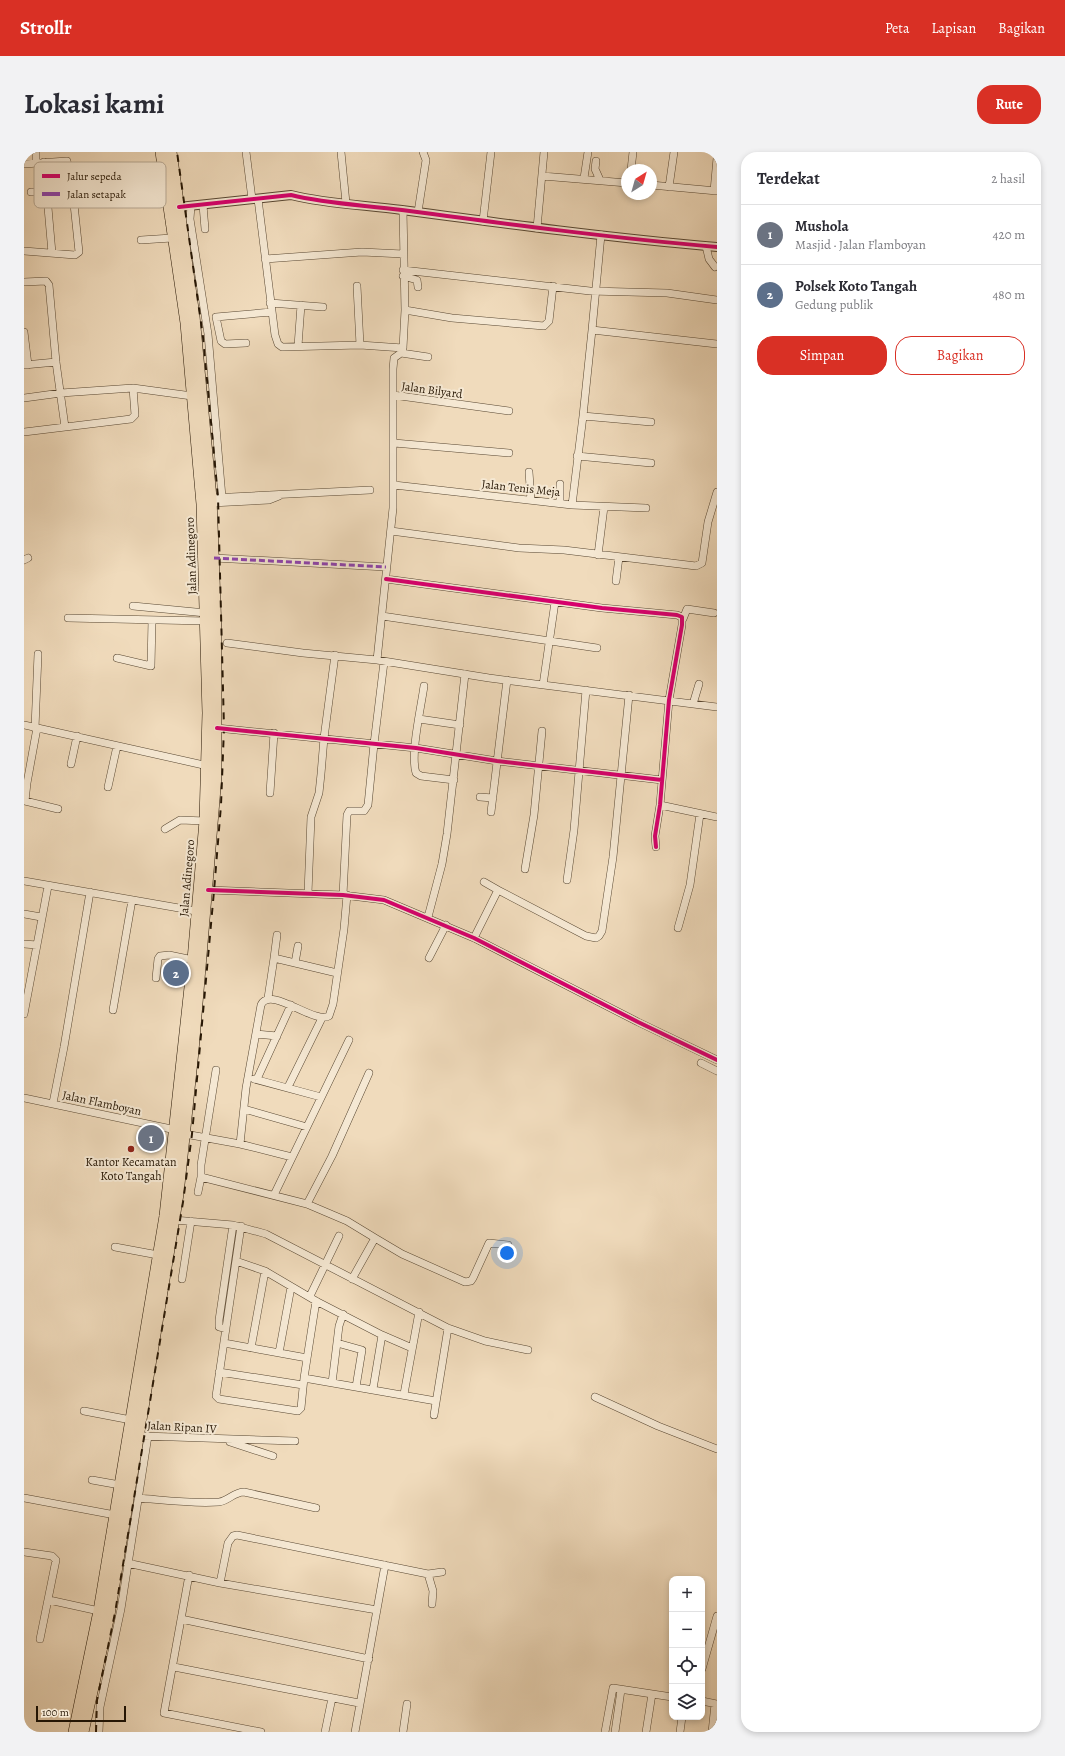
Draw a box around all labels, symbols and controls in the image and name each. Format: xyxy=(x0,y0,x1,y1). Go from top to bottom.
text: Strollr xyxy=(20,15,72,41)
text: Peta xyxy=(885,19,909,38)
text: Lapisan xyxy=(931,19,976,38)
text: Bagikan xyxy=(998,19,1045,38)
text: Lokasi kami xyxy=(24,85,165,123)
button: Rute xyxy=(977,85,1041,124)
legend xyxy=(34,162,166,208)
north arrow xyxy=(621,164,657,200)
text: Terdekat xyxy=(757,167,820,190)
text: Jalur sepeda xyxy=(67,169,122,184)
text: 2 hasil xyxy=(991,170,1025,187)
text: Jalan setapak xyxy=(67,187,126,202)
text: Mushola xyxy=(795,216,849,236)
text: 1 xyxy=(768,226,772,243)
text: 420 m xyxy=(993,226,1025,243)
text: Masjid · Jalan Flamboyan xyxy=(795,236,926,253)
text: Polsek Koto Tangah xyxy=(795,276,917,296)
text: 2 xyxy=(767,286,773,303)
text: 480 m xyxy=(992,286,1025,303)
text: Gedung publik xyxy=(795,296,873,313)
button: Simpan xyxy=(757,336,887,375)
button: Bagikan xyxy=(895,336,1025,375)
street label: Jalan Bilyard xyxy=(400,378,464,402)
street label: Jalan Tenis Meja xyxy=(481,476,561,500)
street label: Jalan Adinegoro xyxy=(182,517,200,595)
street label: Jalan Adinegoro xyxy=(176,839,198,917)
pin: 2 xyxy=(163,958,189,988)
street label: Jalan Flamboyan xyxy=(61,1087,143,1119)
pin: 1 xyxy=(138,1123,164,1153)
marker: Kantor Kecamatan Koto Tangah xyxy=(126,1144,136,1154)
place label: Kantor Kecamatan Koto Tangah xyxy=(85,1154,177,1184)
your location xyxy=(497,1243,517,1263)
street label: Jalan Ripan IV xyxy=(147,1417,218,1437)
map controls xyxy=(669,1576,705,1720)
button: + xyxy=(669,1576,705,1612)
button: − xyxy=(669,1612,705,1648)
button: locate xyxy=(669,1648,705,1684)
button: layers xyxy=(669,1684,705,1720)
scale bar xyxy=(36,1704,126,1723)
text: 100 m xyxy=(42,1705,69,1720)

